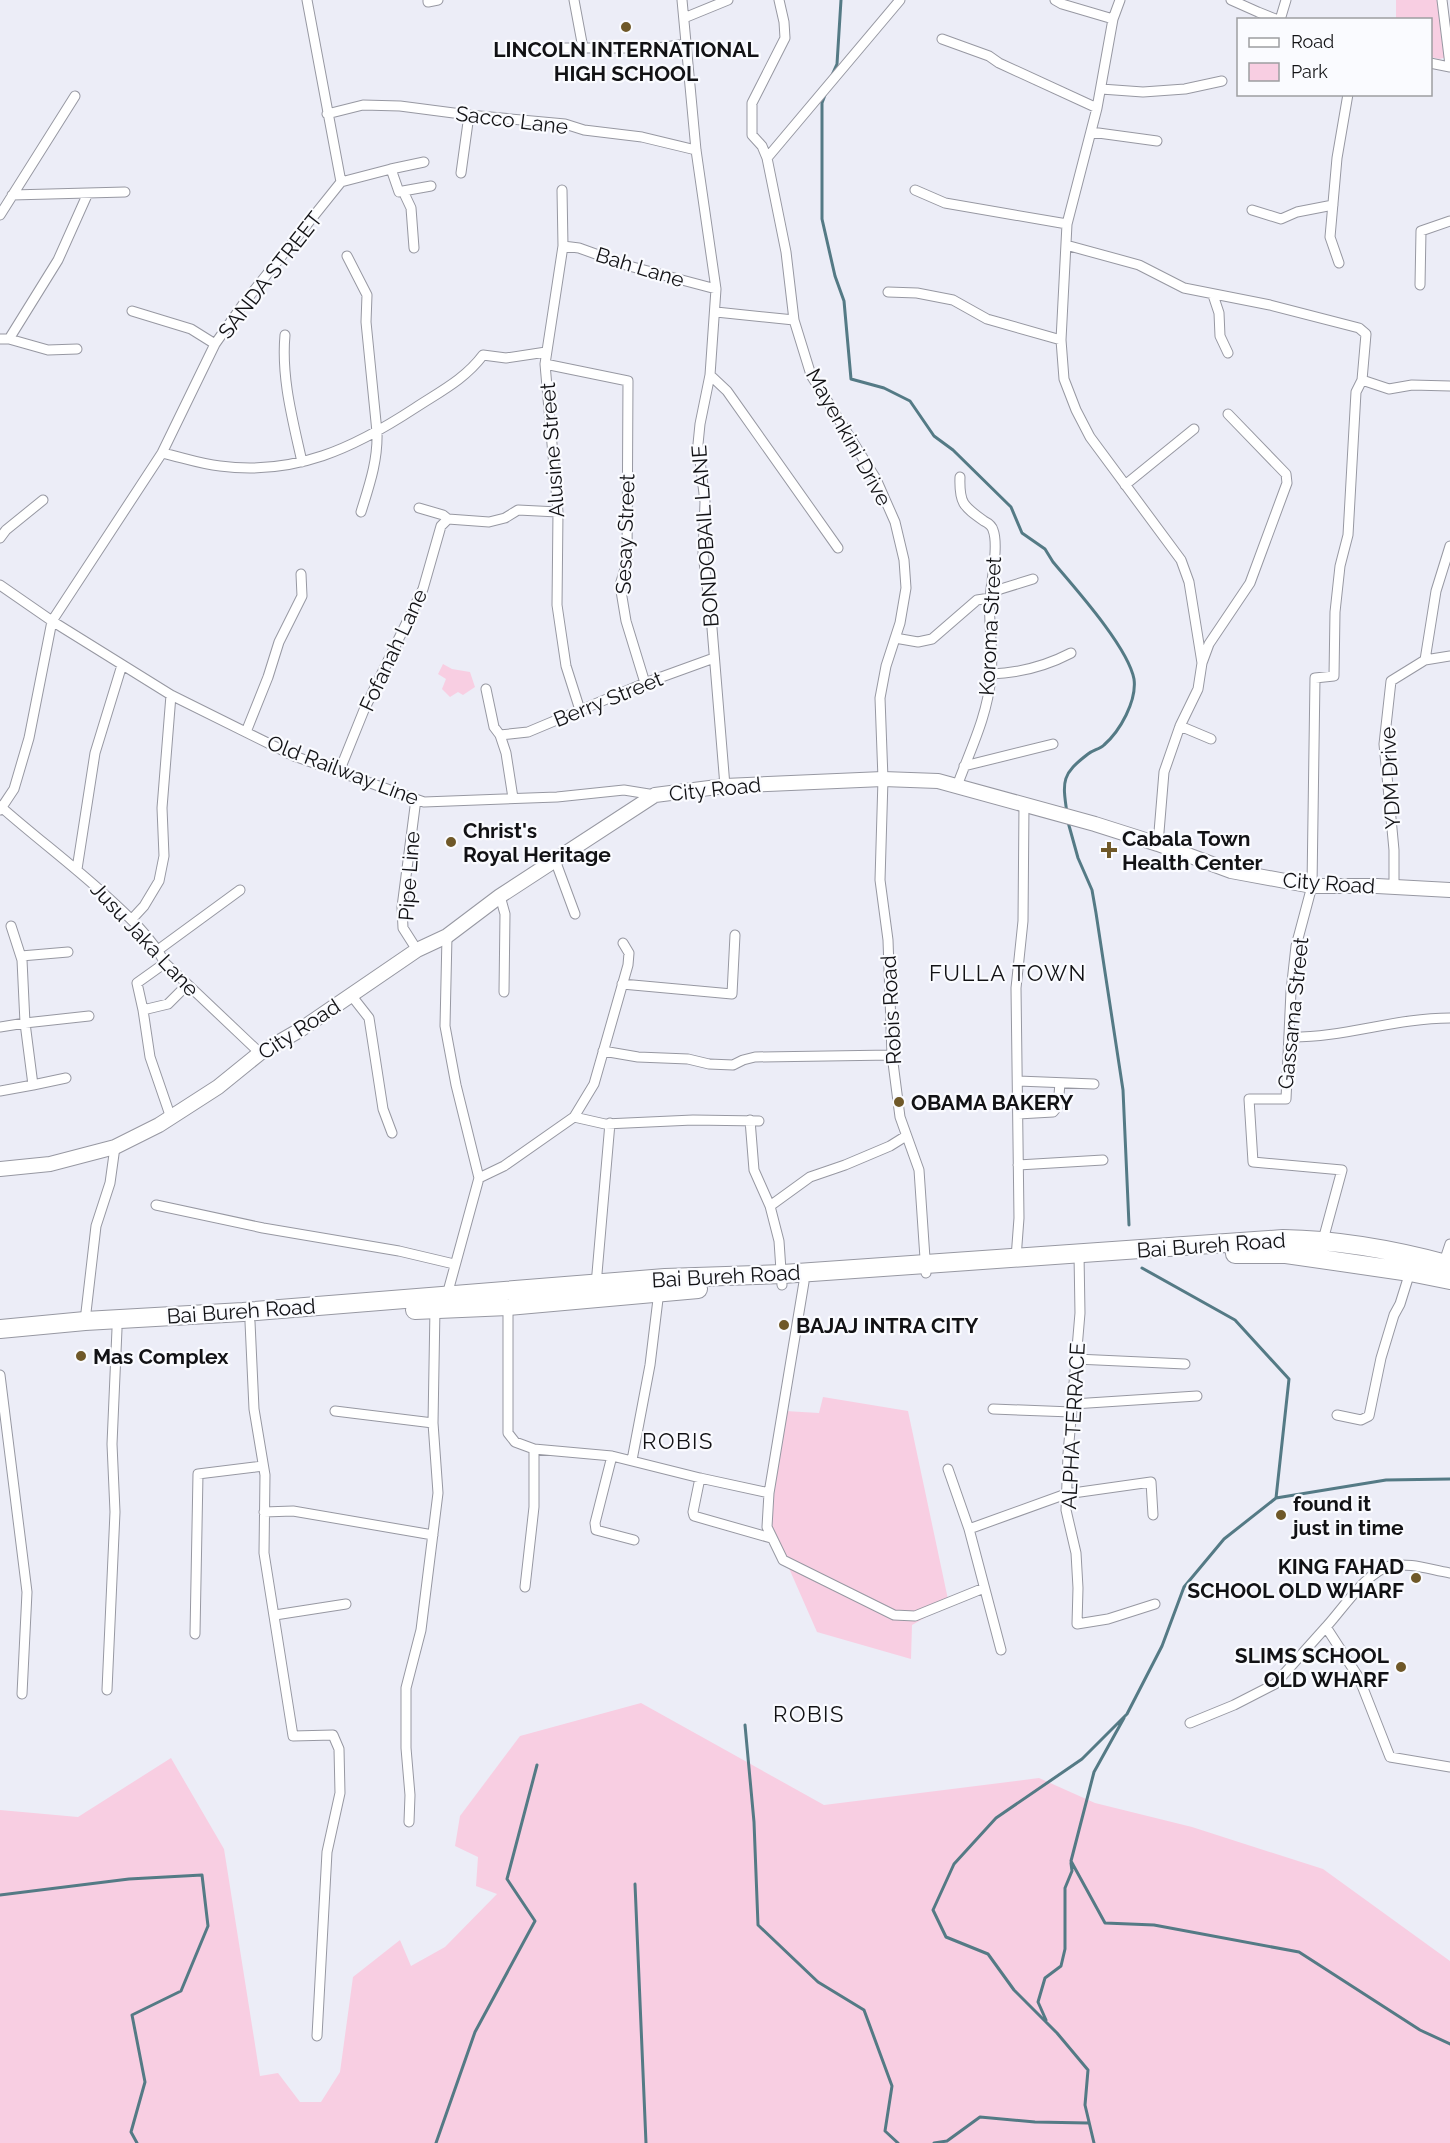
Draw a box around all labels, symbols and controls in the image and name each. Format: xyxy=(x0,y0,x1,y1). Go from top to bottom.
legend xyxy=(1237,18,1432,96)
marker: LINCOLN INTERNATIONAL HIGH SCHOOL xyxy=(619,20,633,34)
text: Road xyxy=(1291,31,1334,52)
place label: LINCOLN INTERNATIONAL HIGH SCHOOL xyxy=(493,37,759,86)
text: Park xyxy=(1291,61,1328,82)
street label: Sacco Lane xyxy=(454,101,570,139)
street label: SANDA STREET xyxy=(213,207,327,343)
street label: Bah Lane xyxy=(593,242,687,292)
street label: Mayenkini Drive xyxy=(801,364,897,510)
street label: Alusine Street xyxy=(535,382,569,518)
street label: BONDOBAIL LANE xyxy=(686,444,724,628)
street label: Sesay Street xyxy=(610,473,640,595)
street label: Koroma Street xyxy=(974,556,1006,696)
street label: Fofanah Lane xyxy=(354,585,432,715)
street label: Berry Street xyxy=(550,666,666,732)
street label: YDM Drive xyxy=(1375,726,1405,830)
street label: Old Railway Line xyxy=(264,730,422,810)
street label: City Road xyxy=(668,772,762,806)
place label: Christ's Royal Heritage xyxy=(463,818,611,867)
place label: Cabala Town Health Center xyxy=(1122,826,1263,875)
street label: Pipe Line xyxy=(393,830,425,922)
marker: Christ's Royal Heritage xyxy=(444,835,458,849)
marker: Cabala Town Health Center xyxy=(1100,841,1118,859)
street label: City Road xyxy=(1282,867,1376,899)
street label: Jusu Jaka Lane xyxy=(86,877,204,1001)
street label: Gassama Street xyxy=(1273,936,1313,1090)
street label: Robis Road xyxy=(876,955,906,1065)
district label: FULLA TOWN xyxy=(929,960,1087,986)
street label: City Road xyxy=(253,993,345,1065)
place label: OBAMA BAKERY xyxy=(911,1090,1074,1115)
marker: OBAMA BAKERY xyxy=(892,1095,906,1109)
street label: Bai Bureh Road xyxy=(1136,1227,1286,1263)
street label: Bai Bureh Road xyxy=(651,1260,801,1292)
street label: Bai Bureh Road xyxy=(166,1293,316,1329)
place label: BAJAJ INTRA CITY xyxy=(796,1313,978,1338)
marker: BAJAJ INTRA CITY xyxy=(777,1318,791,1332)
street label: ALPHA TERRACE xyxy=(1056,1342,1090,1510)
place label: Mas Complex xyxy=(93,1344,229,1369)
marker: Mas Complex xyxy=(74,1349,88,1363)
district label: ROBIS xyxy=(642,1428,714,1454)
place label: found it just in time xyxy=(1290,1491,1404,1540)
marker: found it just in time xyxy=(1274,1508,1288,1522)
place label: KING FAHAD SCHOOL OLD WHARF xyxy=(1187,1554,1404,1603)
marker: KING FAHAD SCHOOL OLD WHARF xyxy=(1409,1571,1423,1585)
place label: SLIMS SCHOOL OLD WHARF xyxy=(1235,1643,1390,1692)
marker: SLIMS SCHOOL OLD WHARF xyxy=(1394,1660,1408,1674)
district label: ROBIS xyxy=(773,1701,845,1727)

